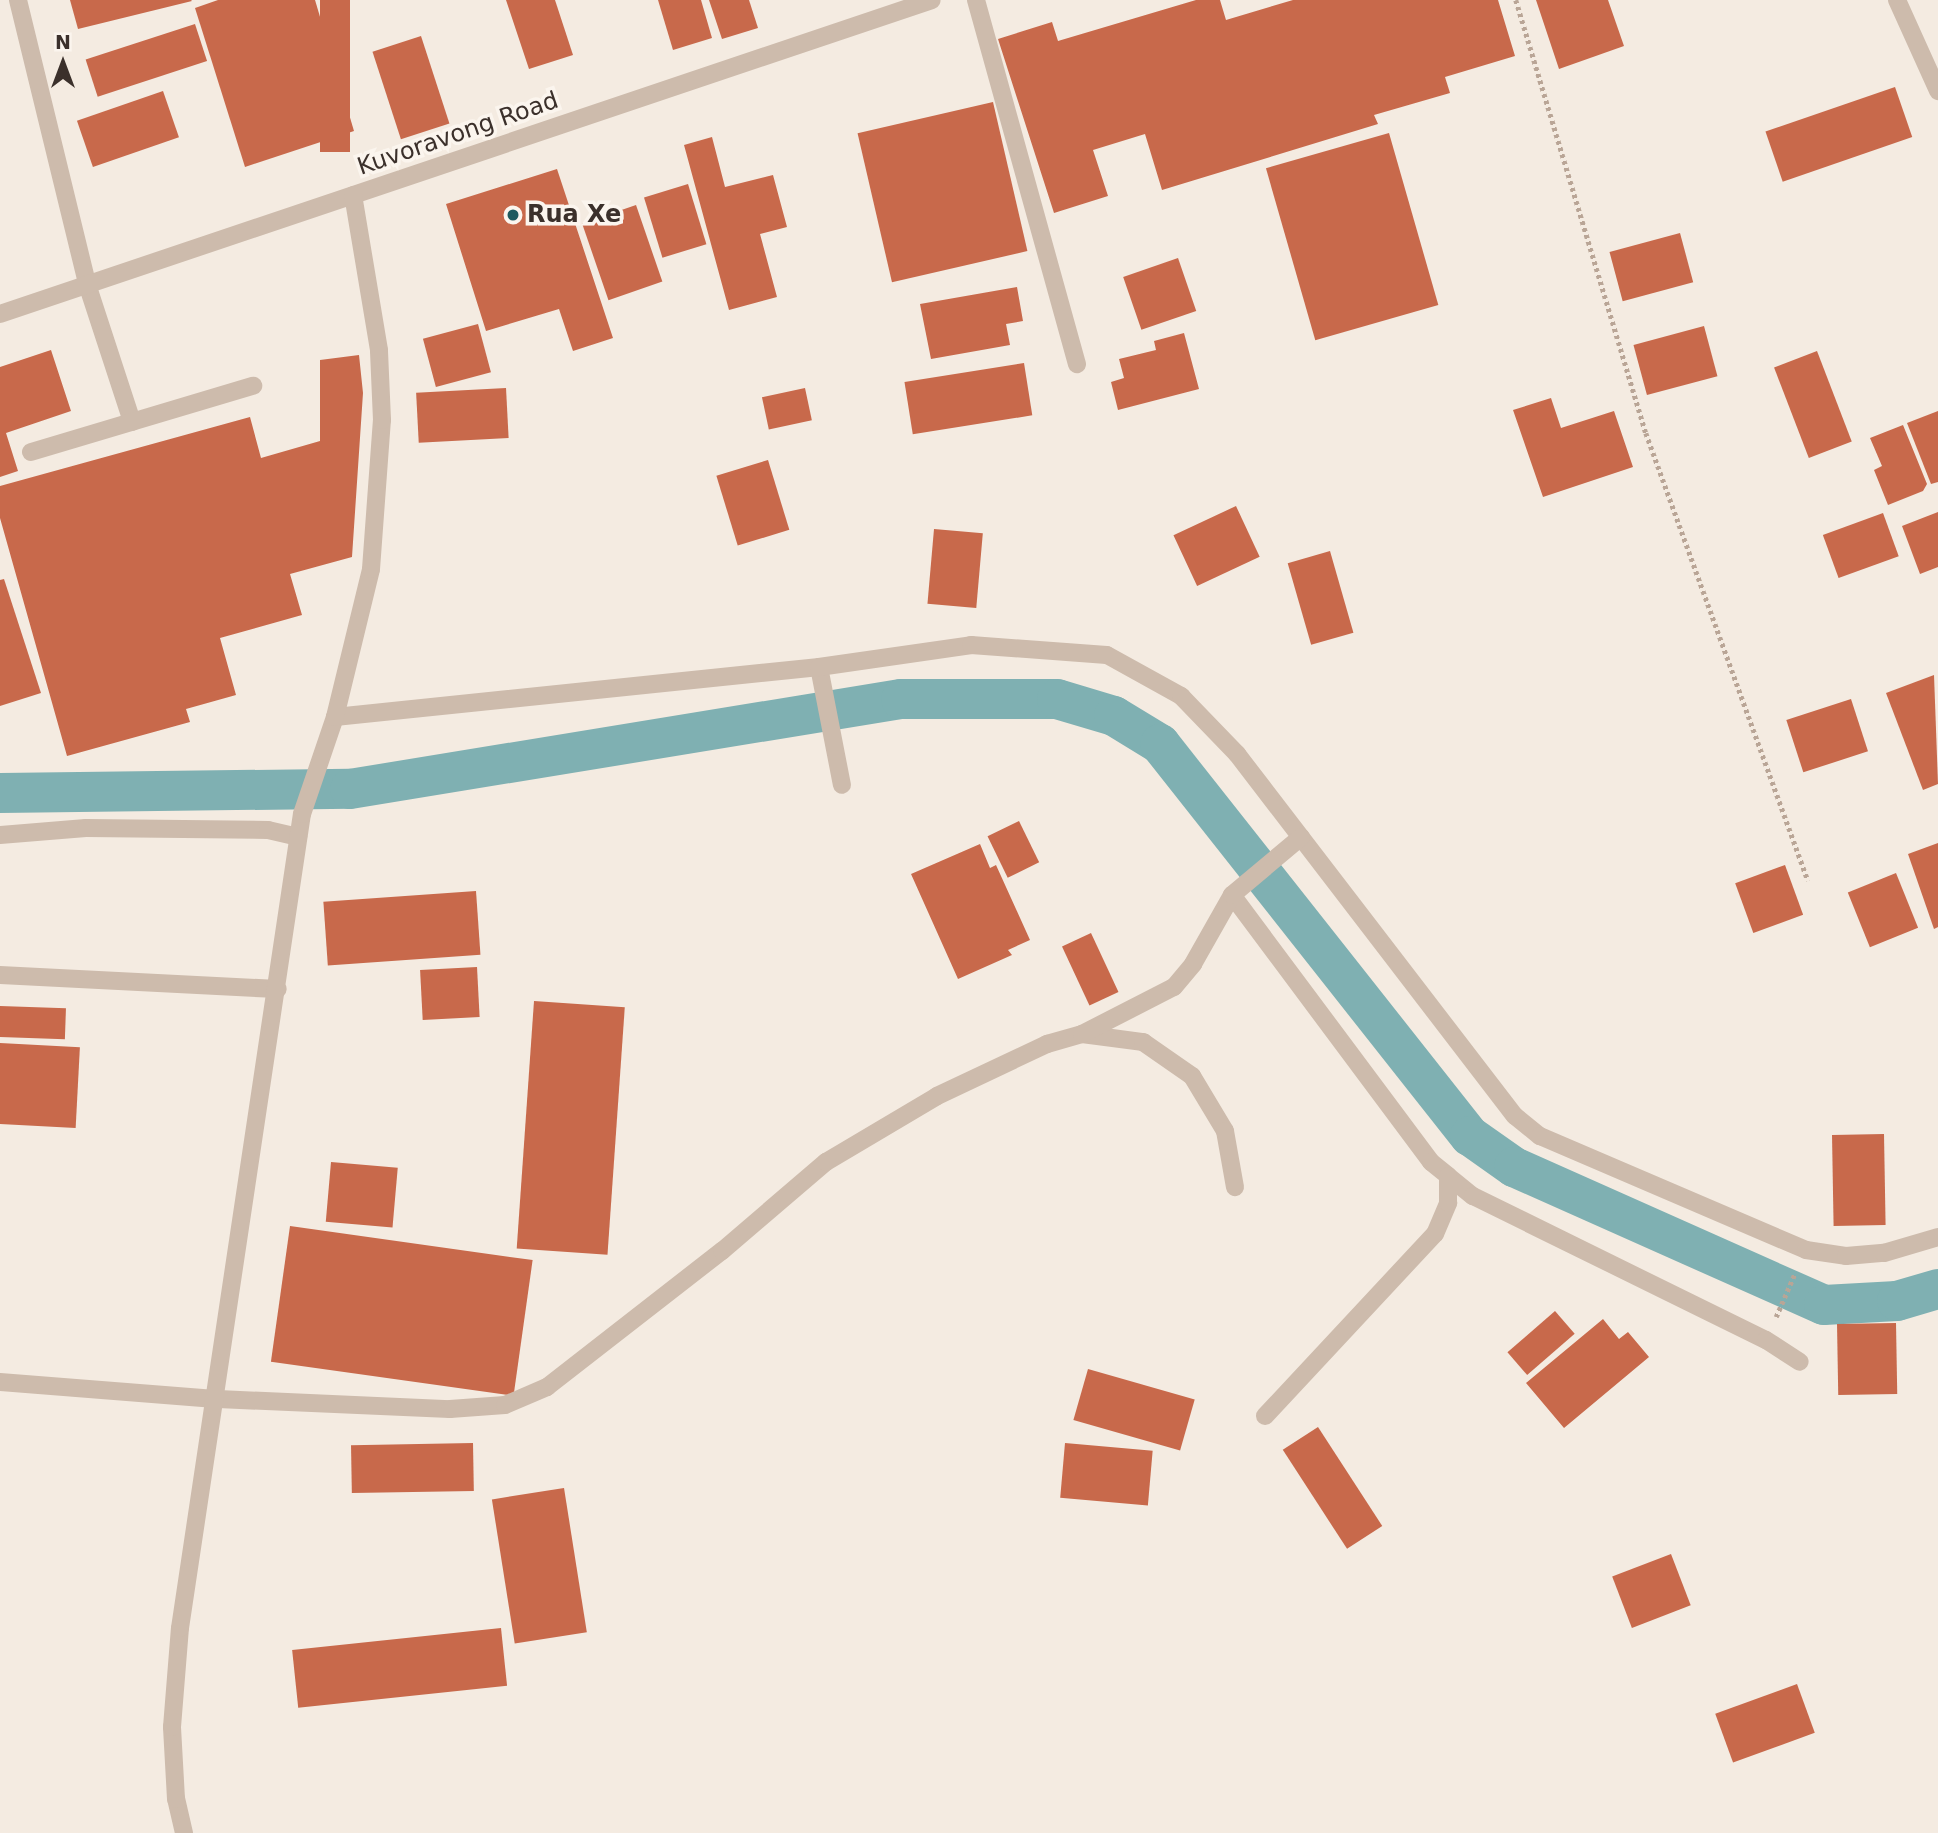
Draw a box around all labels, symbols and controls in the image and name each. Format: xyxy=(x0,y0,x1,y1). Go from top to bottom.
north arrow xyxy=(28,28,98,98)
text: N xyxy=(55,31,71,53)
street label: Kuvoravong Road xyxy=(354,86,562,182)
place label: Rua Xe xyxy=(527,201,621,229)
marker: Rua Xe xyxy=(505,207,521,223)

